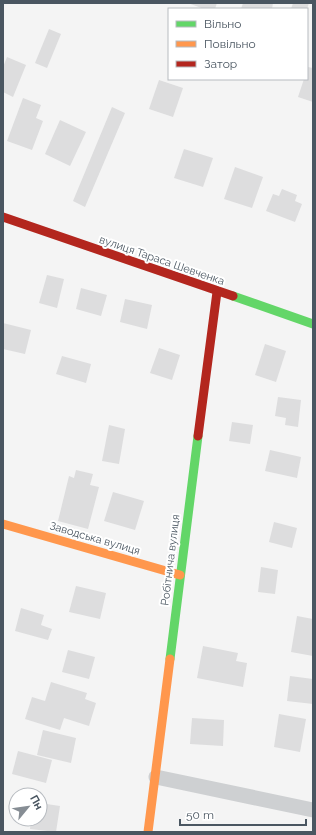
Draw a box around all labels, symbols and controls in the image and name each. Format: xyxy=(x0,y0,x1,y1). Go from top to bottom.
legend xyxy=(168,8,308,80)
text: Вільно xyxy=(204,17,241,31)
text: Повільно xyxy=(204,37,256,51)
text: Затор xyxy=(204,57,237,71)
street label: вулиця Тараса Шевченка xyxy=(98,233,226,288)
street label: Робітнича вулиця xyxy=(158,514,183,606)
street label: Заводська вулиця xyxy=(48,519,142,558)
north arrow xyxy=(8,787,48,827)
text: Пн xyxy=(27,793,46,812)
scale bar xyxy=(180,801,306,827)
text: 50 m xyxy=(186,808,214,822)

